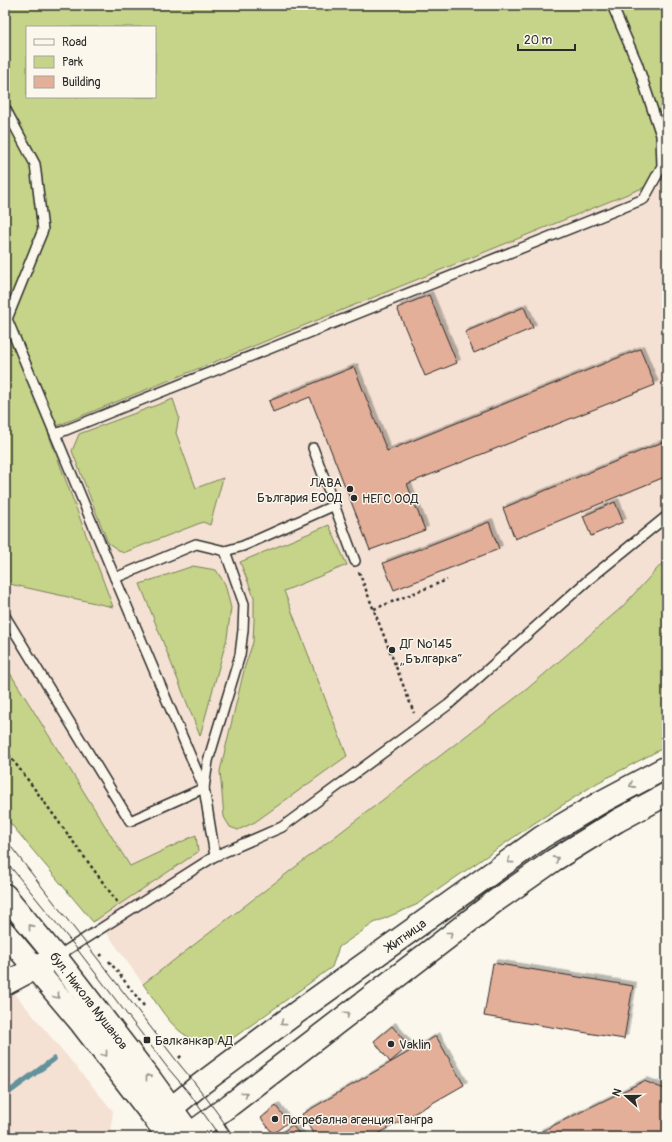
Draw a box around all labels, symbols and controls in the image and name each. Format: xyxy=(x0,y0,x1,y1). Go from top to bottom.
legend xyxy=(26,26,156,98)
scale bar xyxy=(518,26,575,52)
text: 20 m xyxy=(524,33,553,48)
text: Road xyxy=(62,35,87,50)
text: Park xyxy=(62,55,83,70)
text: Building xyxy=(62,75,101,90)
place label: ЛАВА България ЕООД xyxy=(257,475,343,506)
marker: ЛАВА България ЕООД xyxy=(345,484,355,494)
place label: НЕГС ООД xyxy=(362,491,419,507)
marker: НЕГС ООД xyxy=(349,493,359,503)
place label: ДГ №145 „Българка“ xyxy=(399,636,463,667)
marker: ДГ №145 „Българка“ xyxy=(387,645,397,655)
one-way arrow xyxy=(629,780,637,788)
one-way arrow xyxy=(507,856,514,864)
one-way arrow xyxy=(552,856,559,864)
street label: Житница xyxy=(381,915,430,957)
one-way arrow xyxy=(29,924,36,931)
one-way arrow xyxy=(446,932,453,939)
street label: бул. Никола Мушанов xyxy=(46,949,131,1053)
one-way arrow xyxy=(53,991,60,998)
one-way arrow xyxy=(343,1012,350,1019)
one-way arrow xyxy=(280,1018,287,1026)
place label: Балканкар АД xyxy=(155,1033,233,1049)
marker: Балканкар АД xyxy=(142,1035,152,1045)
place label: Vaklin xyxy=(399,1037,431,1053)
marker: Vaklin xyxy=(386,1039,396,1049)
one-way arrow xyxy=(100,1050,107,1057)
one-way arrow xyxy=(146,1074,153,1081)
north arrow xyxy=(606,1076,646,1116)
text: N xyxy=(610,1086,625,1098)
one-way arrow xyxy=(240,1091,247,1098)
place label: Погребална агенция Тангра xyxy=(283,1112,433,1128)
marker: Погребална агенция Тангра xyxy=(270,1114,280,1124)

